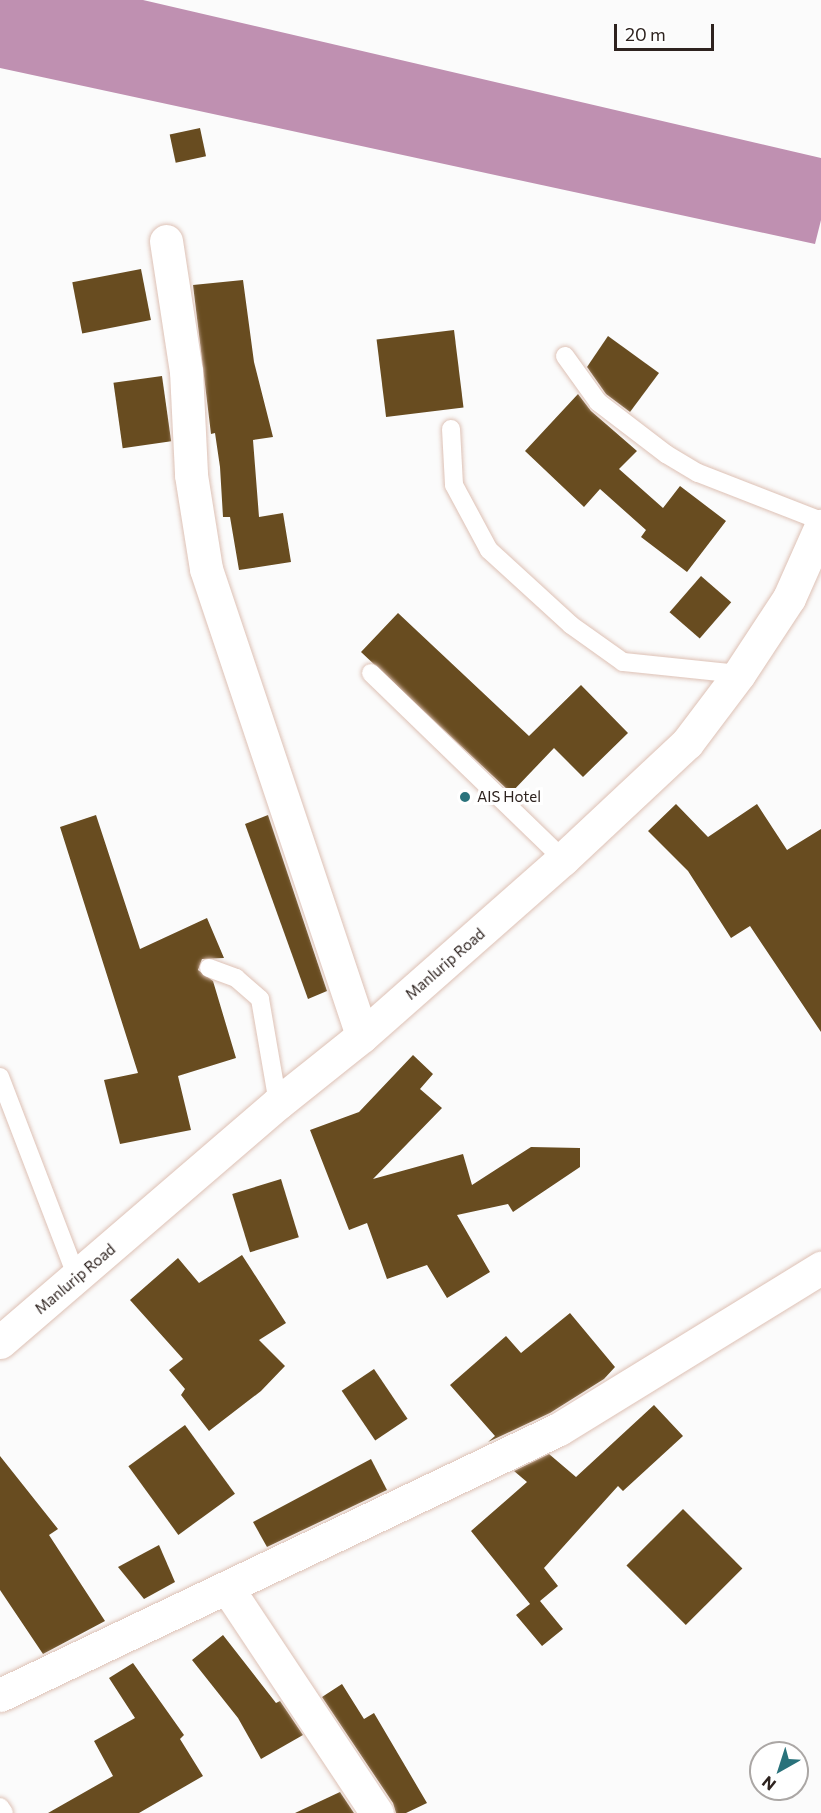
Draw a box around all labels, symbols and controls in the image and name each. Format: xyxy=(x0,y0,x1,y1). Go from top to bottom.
scale bar xyxy=(617,12,718,50)
text: 20 m xyxy=(625,23,666,45)
place label: AIS Hotel xyxy=(477,788,541,806)
marker: AIS Hotel xyxy=(458,790,472,804)
street label: Manlurip Road xyxy=(402,925,488,1003)
street label: Manlurip Road xyxy=(31,1240,119,1318)
north arrow xyxy=(749,1741,809,1801)
text: N xyxy=(758,1773,779,1795)

